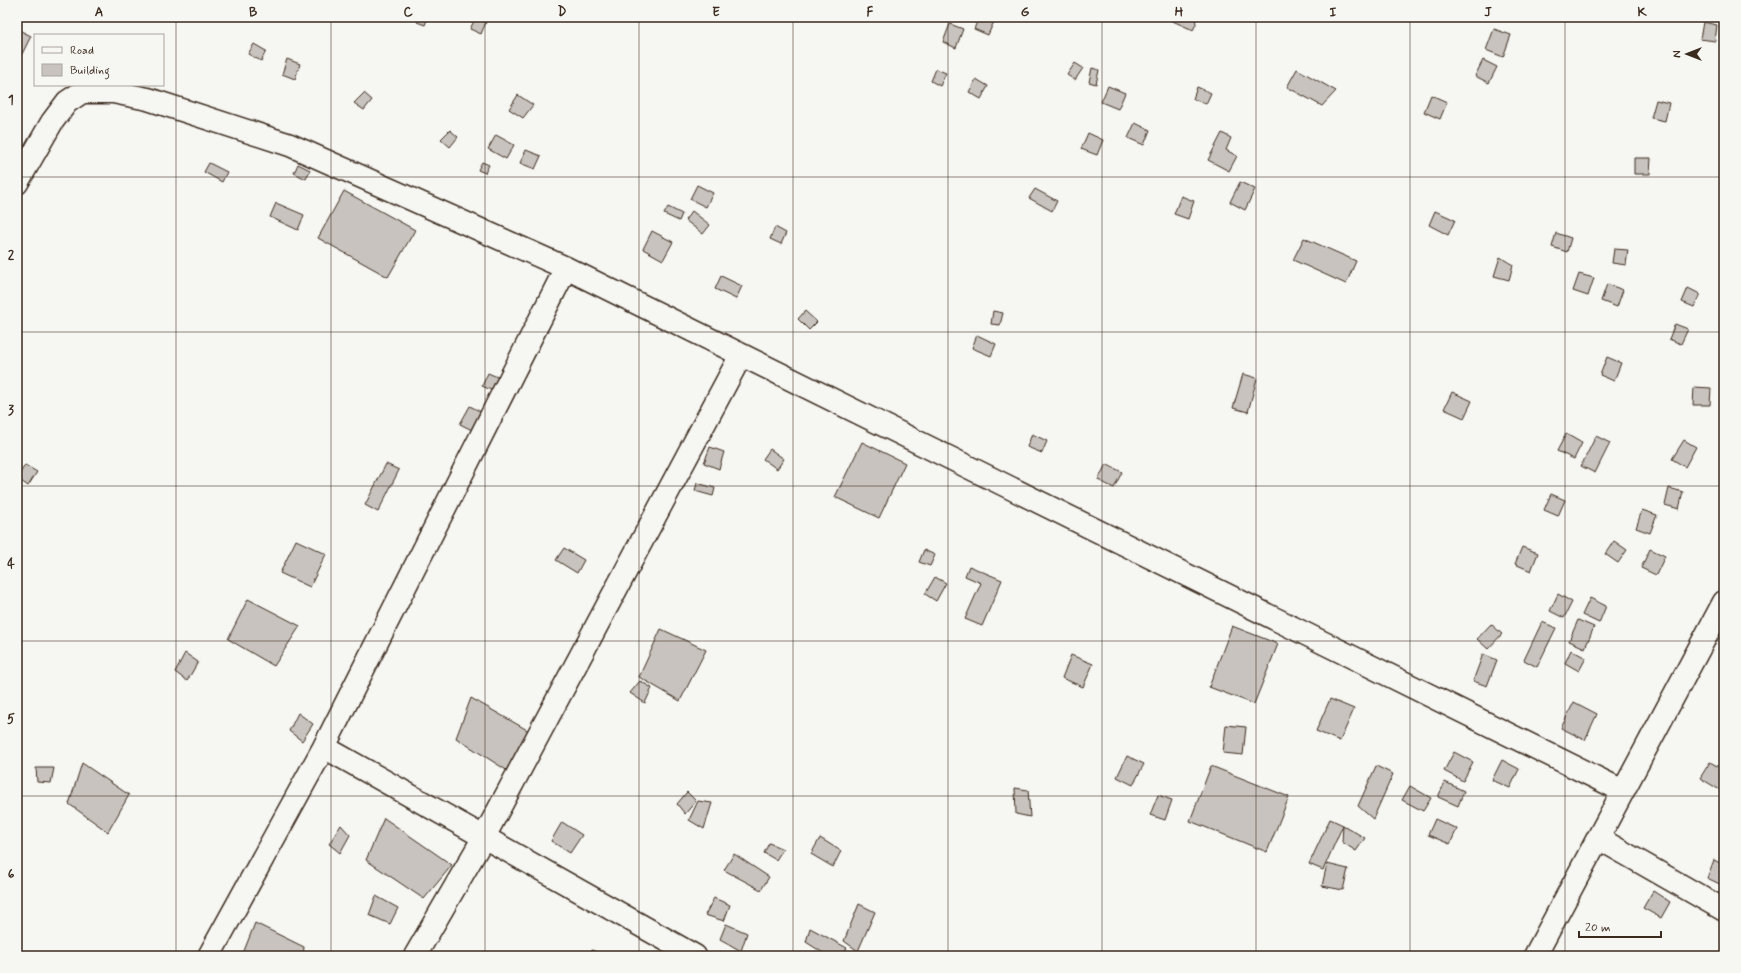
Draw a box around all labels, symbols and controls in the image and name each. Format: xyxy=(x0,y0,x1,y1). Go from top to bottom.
text: A xyxy=(95,4,103,21)
text: B xyxy=(249,4,258,21)
text: C xyxy=(403,4,413,21)
text: D xyxy=(558,4,567,21)
text: E xyxy=(712,4,720,21)
text: F xyxy=(867,4,874,21)
text: G xyxy=(1021,4,1030,21)
text: H xyxy=(1175,4,1184,21)
text: I xyxy=(1330,4,1337,21)
text: J xyxy=(1484,4,1492,21)
text: K xyxy=(1637,4,1647,21)
legend xyxy=(34,34,164,86)
north arrow xyxy=(1667,34,1707,74)
text: Road xyxy=(70,43,94,59)
text: N xyxy=(1671,50,1685,58)
text: Building xyxy=(70,63,110,80)
text: 1 xyxy=(8,92,14,109)
text: 2 xyxy=(8,247,15,264)
text: 3 xyxy=(8,402,14,419)
text: 4 xyxy=(7,556,15,573)
text: 5 xyxy=(7,711,15,728)
text: 6 xyxy=(8,866,15,883)
scale bar xyxy=(1579,913,1661,939)
text: 20 m xyxy=(1585,920,1611,936)

